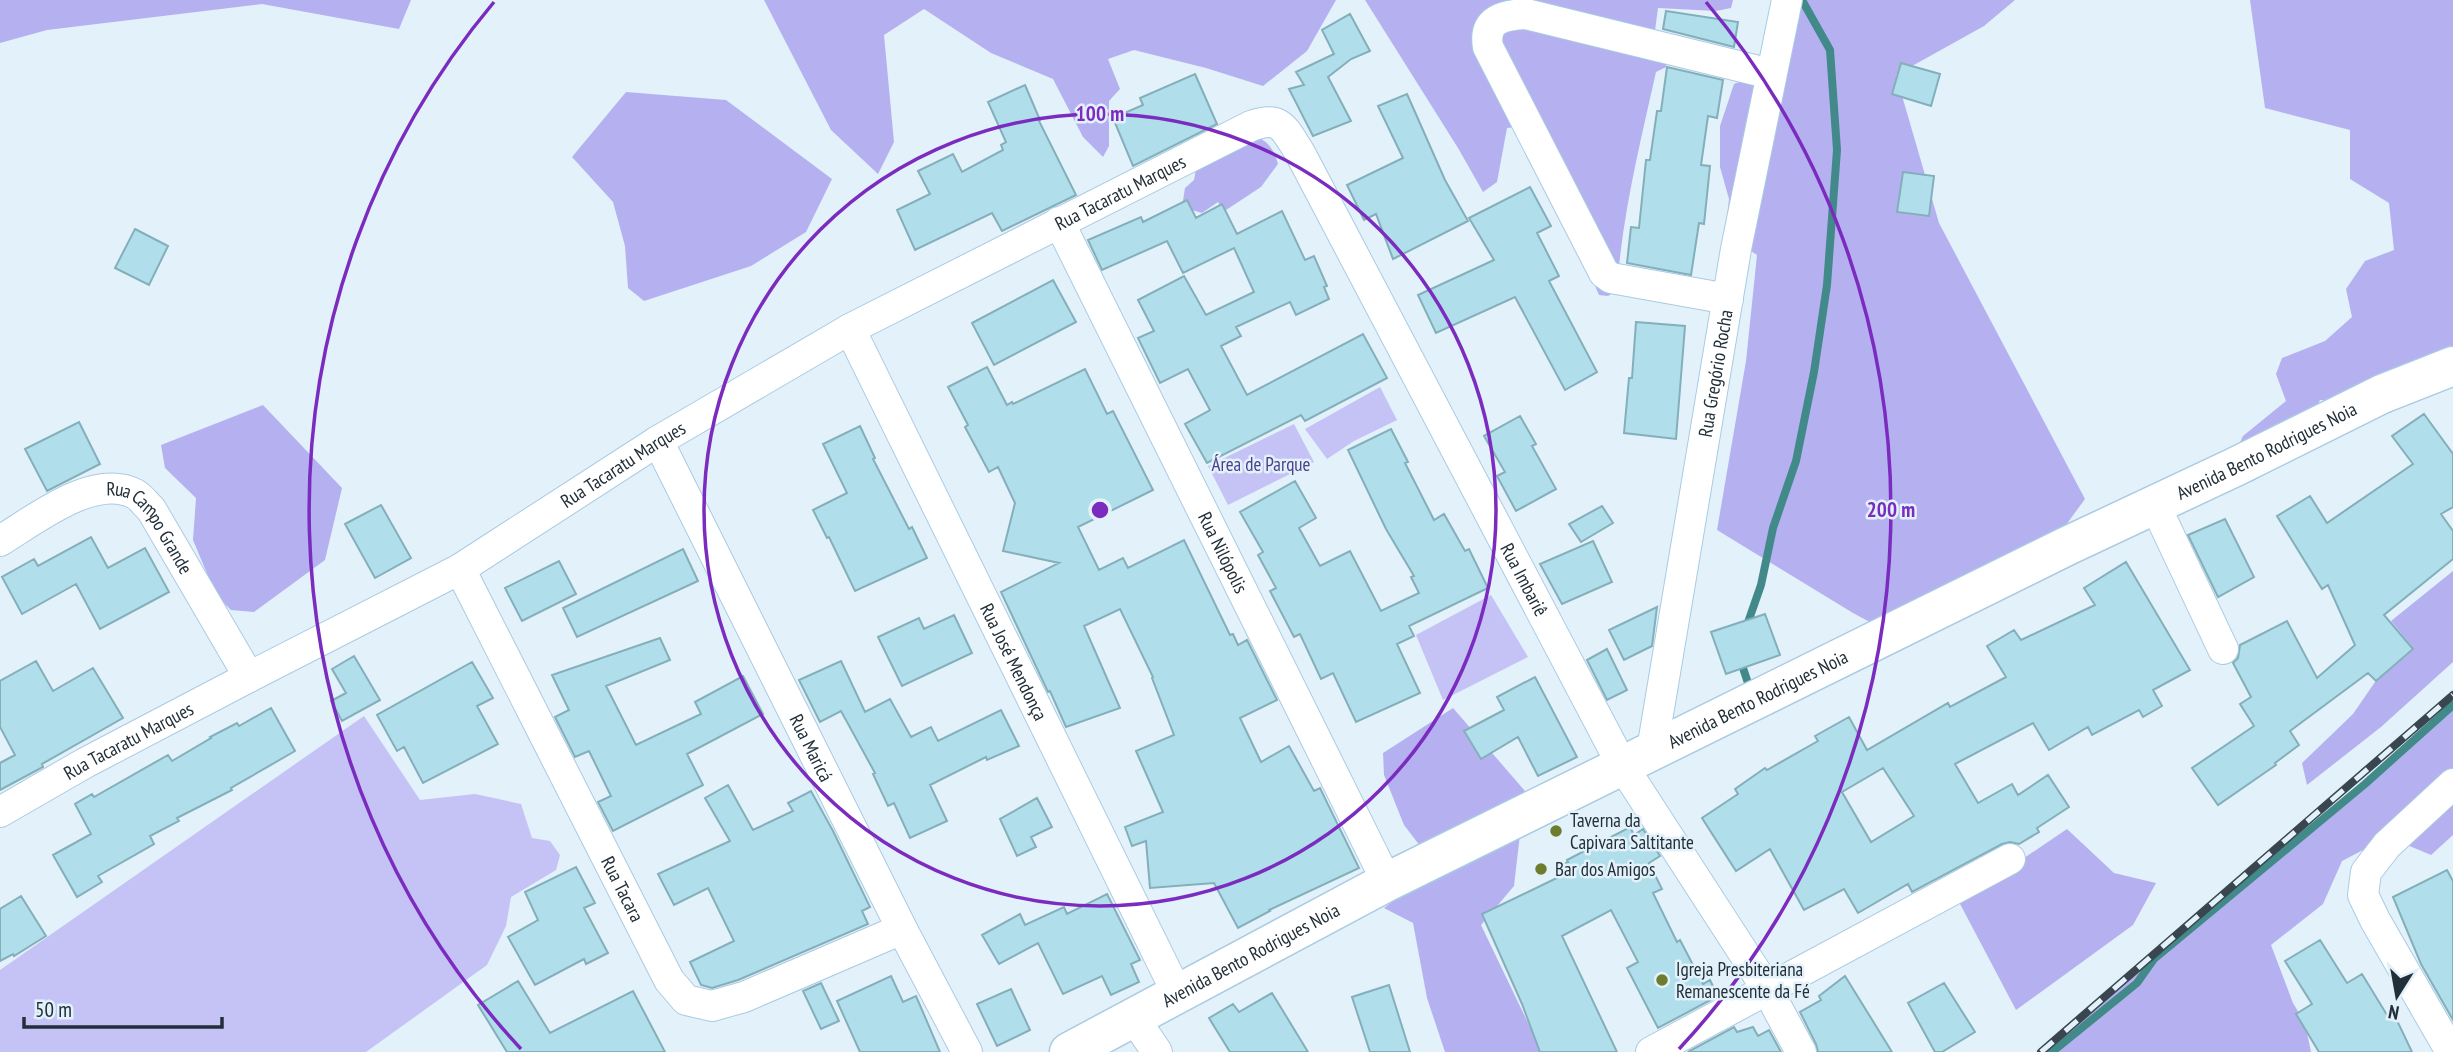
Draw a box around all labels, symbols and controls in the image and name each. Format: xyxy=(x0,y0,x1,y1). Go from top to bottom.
text: 100 m xyxy=(1076,100,1124,127)
street label: Rua Tacaratu Marques xyxy=(1051,149,1189,235)
street label: Rua Gregório Rocha xyxy=(1693,308,1738,439)
street label: Avenida Bento Rodrigues Noia xyxy=(2172,397,2360,505)
street label: Rua Tacaratu Marques xyxy=(556,416,690,513)
park label: Área de Parque xyxy=(1212,452,1311,476)
street label: Rua Campo Grande xyxy=(106,476,198,578)
text: 200 m xyxy=(1867,496,1915,523)
centre of rings xyxy=(1088,498,1112,522)
street label: Rua Nilópolis xyxy=(1193,508,1253,597)
street label: Rua Imbariê xyxy=(1495,539,1553,620)
street label: Rua José Mendonça xyxy=(975,599,1053,724)
street label: Avenida Bento Rodrigues Noia xyxy=(1664,644,1852,753)
street label: Rua Tacaratu Marques xyxy=(59,696,197,785)
street label: Rua Maricá xyxy=(784,710,838,786)
place label: Taverna da Capivara Saltitante xyxy=(1570,808,1694,854)
marker: Taverna da Capivara Saltitante xyxy=(1548,823,1564,839)
street label: Rua Tacara xyxy=(596,852,649,926)
place label: Bar dos Amigos xyxy=(1555,857,1655,881)
marker: Bar dos Amigos xyxy=(1533,861,1549,877)
street label: Avenida Bento Rodrigues Noia xyxy=(1158,898,1343,1012)
place label: Igreja Presbiteriana Remanescente da Fé xyxy=(1676,957,1810,1003)
north arrow xyxy=(2362,961,2432,1031)
marker: Igreja Presbiteriana Remanescente da Fé xyxy=(1654,972,1670,988)
scale bar xyxy=(24,986,222,1030)
text: 50 m xyxy=(35,996,72,1023)
text: N xyxy=(2386,1000,2401,1025)

